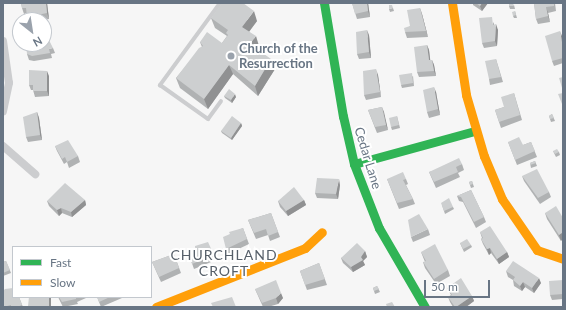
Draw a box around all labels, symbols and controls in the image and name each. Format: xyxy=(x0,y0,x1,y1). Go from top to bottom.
north arrow xyxy=(12,12,52,52)
text: N xyxy=(31,34,45,50)
place label: Church of the Resurrection xyxy=(239,41,318,72)
marker: Church of the Resurrection xyxy=(226,51,236,61)
street label: Cedar Lane xyxy=(351,125,385,191)
legend xyxy=(12,246,152,298)
district label: CHURCHLAND CROFT xyxy=(170,247,278,280)
text: Fast xyxy=(50,255,71,270)
scale bar xyxy=(426,272,492,298)
text: Slow xyxy=(50,275,75,290)
text: 50 m xyxy=(431,279,458,294)

